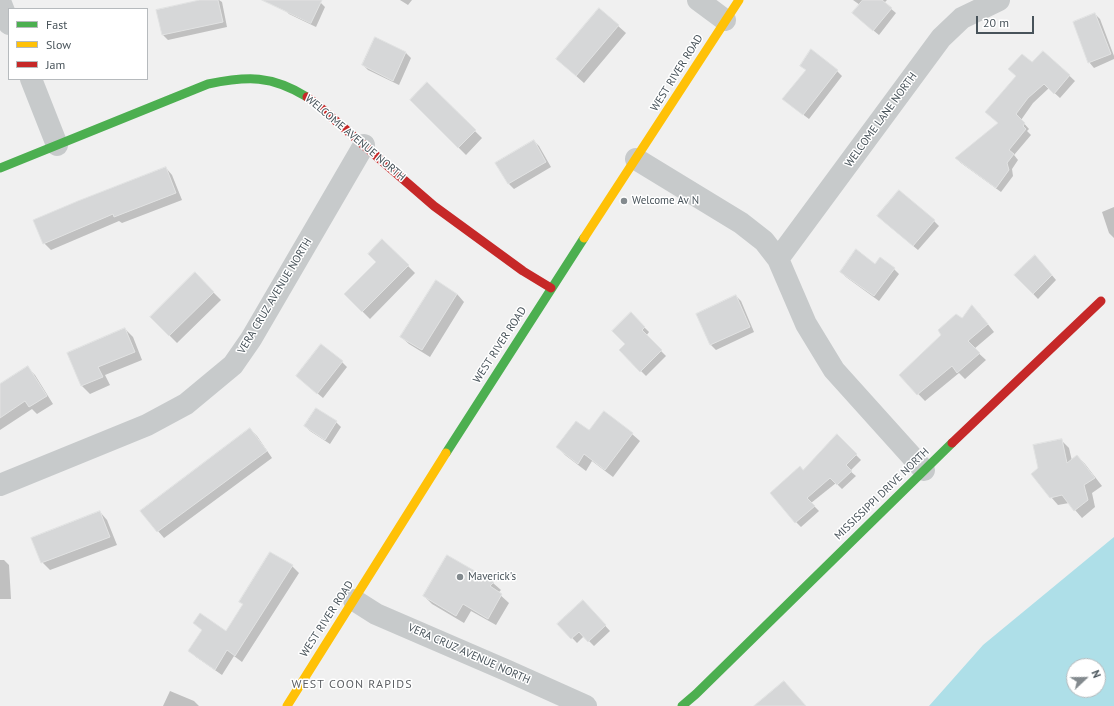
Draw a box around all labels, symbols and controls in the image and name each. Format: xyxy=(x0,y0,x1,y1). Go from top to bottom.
legend xyxy=(8,8,148,80)
scale bar xyxy=(978,8,1036,34)
text: 20 m xyxy=(983,15,1009,30)
text: Fast xyxy=(46,17,67,32)
street label: WEST RIVER ROAD xyxy=(648,32,706,114)
text: Slow xyxy=(46,37,71,52)
text: Jam xyxy=(46,57,65,72)
street label: WELCOME LANE NORTH xyxy=(842,70,920,170)
street label: WELCOME AVENUE NORTH xyxy=(302,92,408,184)
place label: Welcome Av N xyxy=(632,194,699,208)
marker: Welcome Av N xyxy=(619,196,629,206)
street label: VERA CRUZ AVENUE NORTH xyxy=(235,236,315,356)
street label: WEST RIVER ROAD xyxy=(470,304,530,386)
street label: MISSISSIPPI DRIVE NORTH xyxy=(832,445,932,543)
place label: Maverick's xyxy=(468,570,516,584)
marker: Maverick's xyxy=(455,572,465,582)
street label: WEST RIVER ROAD xyxy=(297,578,357,660)
street label: VERA CRUZ AVENUE NORTH xyxy=(406,621,532,687)
north arrow xyxy=(1066,658,1106,698)
text: N xyxy=(1088,668,1104,680)
district label: WEST COON RAPIDS xyxy=(291,678,413,692)

